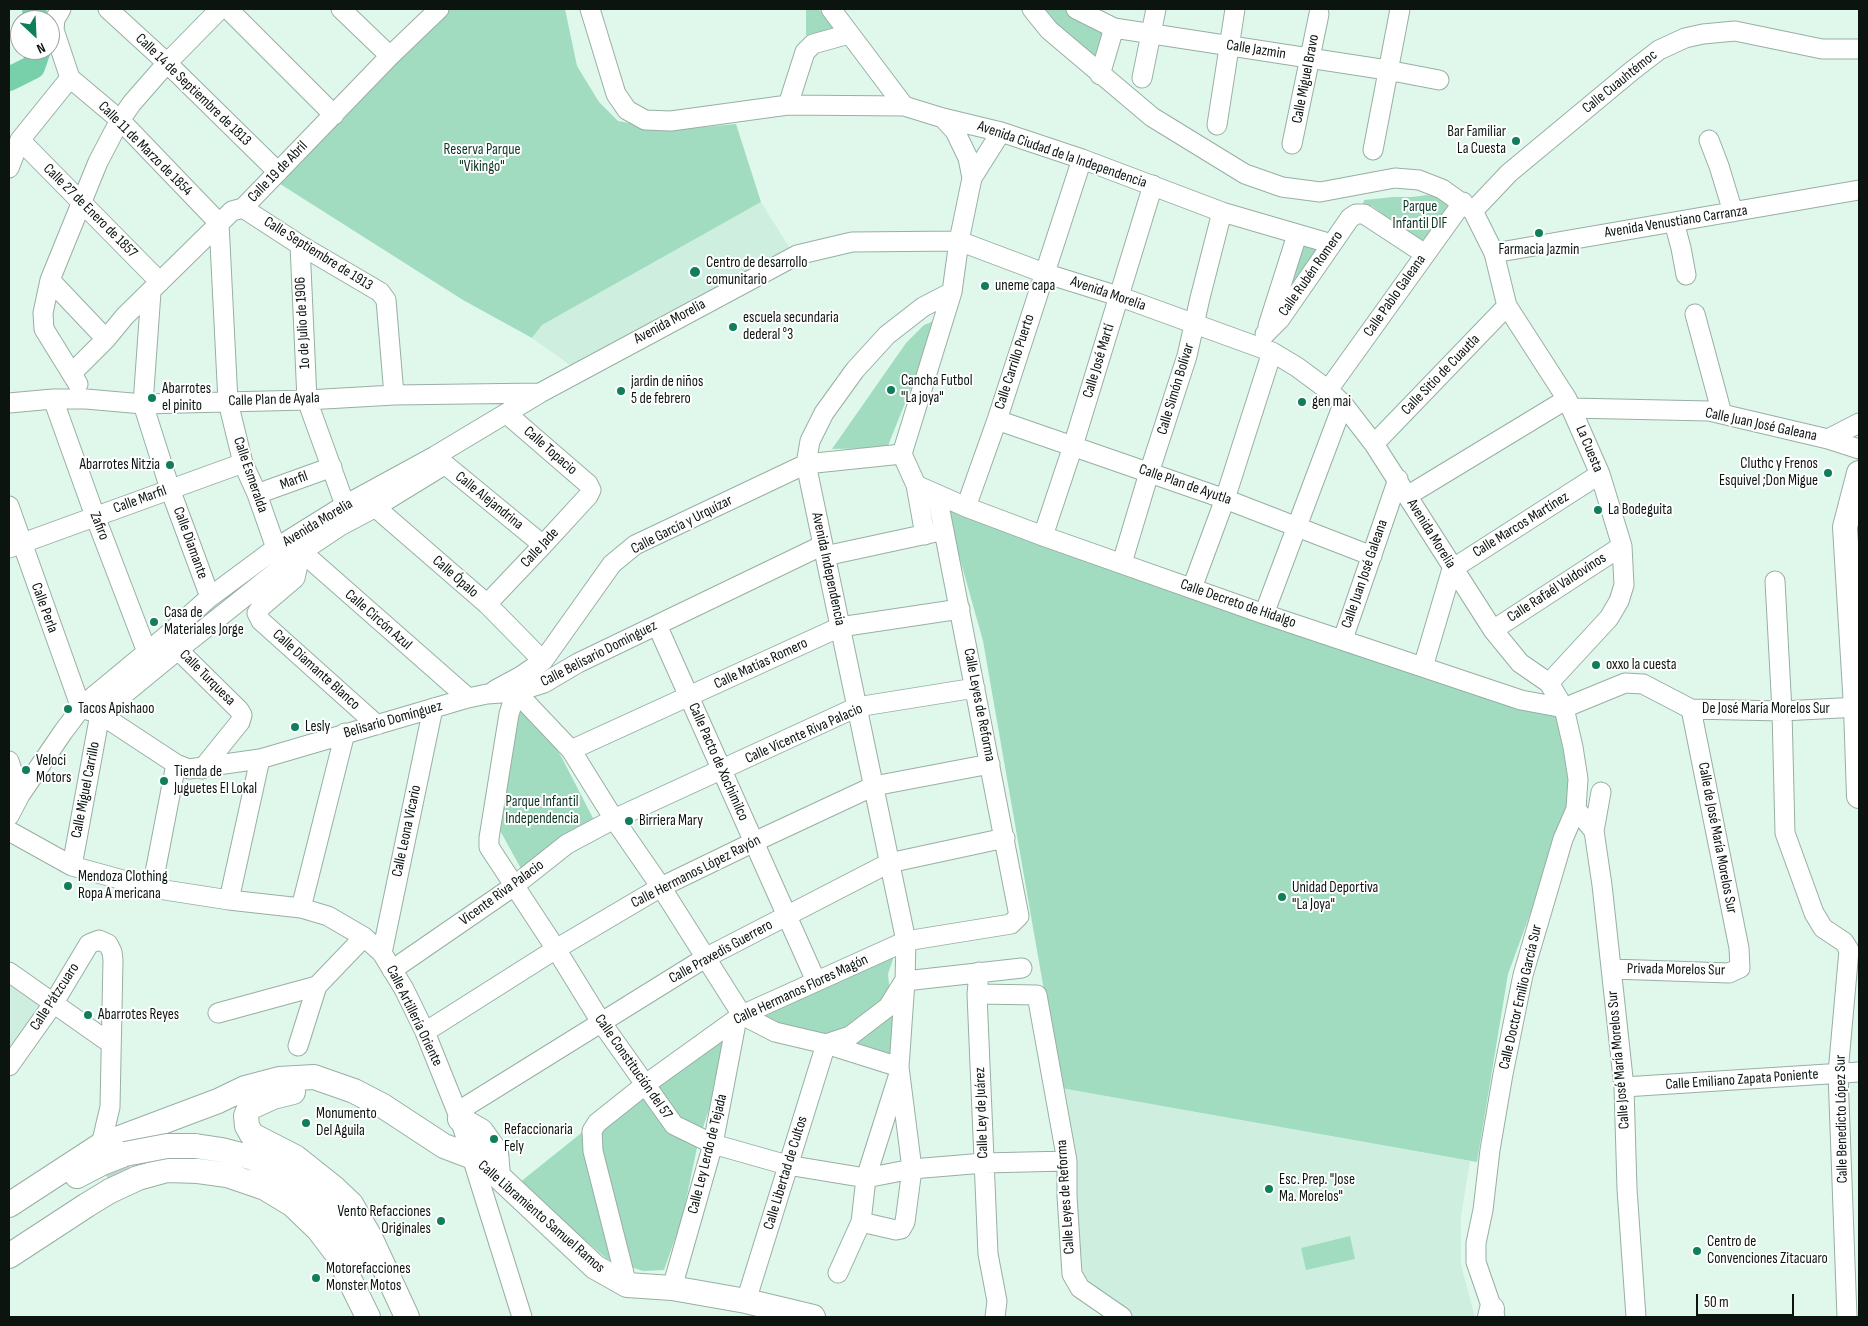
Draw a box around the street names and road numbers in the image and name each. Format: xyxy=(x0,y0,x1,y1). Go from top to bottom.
street label: Calle 14 de Septiembre de 1813 xyxy=(131,30,255,150)
street label: Calle Miguel Bravo xyxy=(1289,33,1323,125)
street label: Calle Jazmin xyxy=(1225,36,1287,64)
street label: Calle Cuauhtémoc xyxy=(1579,46,1661,118)
street label: Calle 11 de Marzo de 1854 xyxy=(94,98,196,200)
street label: Avenida Ciudad de la Independencia xyxy=(975,118,1149,192)
street label: Calle 19 de Abril xyxy=(244,138,312,206)
street label: Calle 27 de Enero de 1857 xyxy=(39,160,141,262)
street label: Avenida Venustiano Carranza xyxy=(1603,202,1749,242)
street label: Calle Septiembre de 1913 xyxy=(260,213,376,295)
street label: Calle Rubén Romero xyxy=(1275,228,1347,320)
street label: Calle Pablo Galeana xyxy=(1360,251,1430,341)
street label: Avenida Morelia xyxy=(1068,273,1148,315)
street label: 1o de Julio de 1906 xyxy=(292,276,314,370)
street label: Avenida Morelia xyxy=(631,296,709,348)
street label: Calle Carrillo Puerto xyxy=(991,312,1039,412)
street label: Calle José Martí xyxy=(1079,322,1119,400)
street label: Calle Sitio de Cuautla xyxy=(1398,331,1484,419)
street label: Calle Simón Bolívar xyxy=(1154,341,1198,437)
street label: Calle Plan de Ayala xyxy=(228,389,320,411)
street label: Calle Juan José Galeana xyxy=(1703,404,1819,446)
street label: Calle Topacio xyxy=(520,423,580,479)
street label: La Cuesta xyxy=(1571,423,1607,475)
street label: Calle Esmeralda xyxy=(229,435,271,515)
street label: Calle Plan de Ayutla xyxy=(1136,461,1234,509)
street label: Marfil xyxy=(278,468,310,494)
street label: Calle Alejandrina xyxy=(451,468,527,534)
street label: Calle Marfil xyxy=(111,482,169,518)
street label: Calle Marcos Martínez xyxy=(1470,488,1572,562)
street label: Calle García y Urquízar xyxy=(628,492,736,558)
street label: Avenida Morelia xyxy=(280,495,356,551)
street label: Avenida Morelia xyxy=(1403,496,1459,572)
street label: Calle Diamante xyxy=(169,505,211,581)
street label: Zafiro xyxy=(85,509,113,543)
street label: Avenida Independencia xyxy=(807,511,849,627)
street label: Calle Juan José Galeana xyxy=(1338,517,1392,631)
street label: Calle Jade xyxy=(517,524,563,572)
street label: Calle Rafaél Valdovinos xyxy=(1504,549,1610,627)
street label: Calle Ópalo xyxy=(428,552,482,602)
street label: Calle Decreto de Hidalgo xyxy=(1178,576,1298,632)
street label: Calle Perla xyxy=(27,580,61,636)
street label: Calle Circón Azul xyxy=(341,586,415,654)
street label: Calle Belisario Domínguez xyxy=(538,617,660,691)
street label: Calle Diamante Blanco xyxy=(269,626,363,714)
street label: Calle Matías Romero xyxy=(711,634,811,694)
street label: Calle Turquesa xyxy=(175,646,239,710)
street label: Calle Leyes de Reforma xyxy=(959,647,999,763)
street label: Belisario Domínguez xyxy=(342,697,444,743)
street label: Calle Pacto de Xochimilco xyxy=(684,700,752,824)
street label: Calle Vicente Riva Palacio xyxy=(742,700,866,768)
street label: De José María Morelos Sur xyxy=(1702,700,1830,718)
street label: Calle Miguel Carrillo xyxy=(68,740,104,840)
street label: Calle de José María Morelos Sur xyxy=(1694,761,1740,915)
street label: Calle Leona Vicario xyxy=(388,783,426,879)
street label: Calle Hermanos López Rayón xyxy=(628,832,764,912)
street label: Vicente Riva Palacio xyxy=(456,856,548,930)
street label: Calle Praxedis Guerrero xyxy=(666,916,776,988)
street label: Calle Doctor Emilio García Sur xyxy=(1496,923,1546,1071)
street label: Calle Hermanos Flores Magón xyxy=(731,951,871,1029)
street label: Calle Pátzcuaro xyxy=(27,960,83,1034)
street label: Privada Morelos Sur xyxy=(1627,960,1725,980)
street label: Calle Artillería Oriente xyxy=(382,963,446,1069)
street label: Calle José María Morelos Sur xyxy=(1604,990,1634,1130)
street label: Calle Constitución del 57 xyxy=(590,1011,676,1123)
street label: Calle Benedicto López Sur xyxy=(1832,1055,1852,1183)
street label: Calle Emiliano Zapata Poniente xyxy=(1665,1066,1819,1094)
street label: Calle Ley de Juárez xyxy=(971,1067,993,1159)
street label: Calle Ley Lerdo de Tejada xyxy=(684,1092,732,1216)
street label: Calle Libertad de Cultos xyxy=(760,1114,812,1232)
street label: Calle Leyes de Reforma xyxy=(1053,1139,1079,1255)
street label: Calle Libramiento Samuel Ramos xyxy=(474,1157,608,1277)

